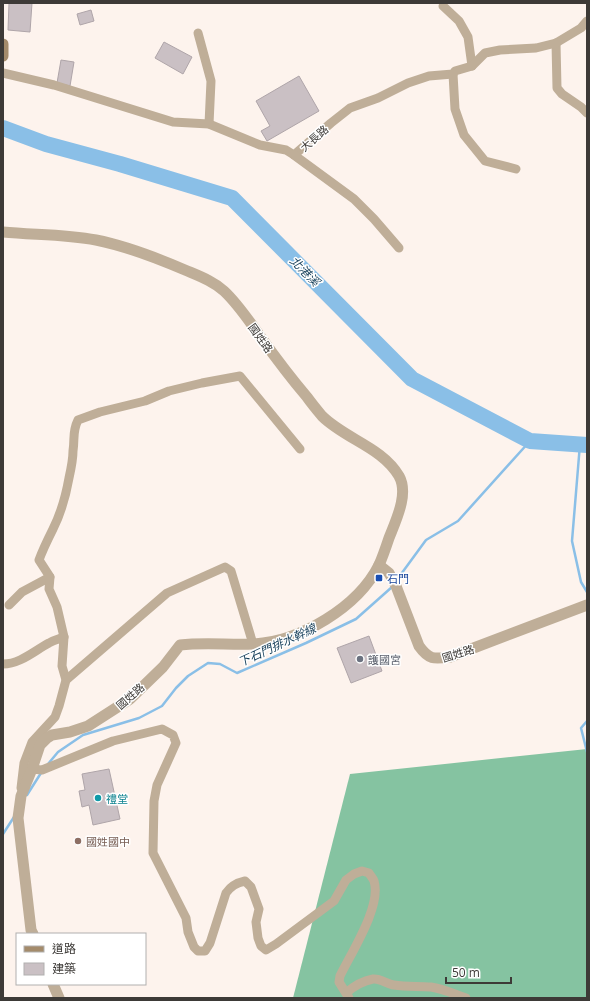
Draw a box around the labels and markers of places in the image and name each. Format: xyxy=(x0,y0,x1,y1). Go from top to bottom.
place label: 石門 xyxy=(387,571,409,586)
marker: 石門 xyxy=(374,573,384,583)
place label: 護國宮 xyxy=(368,652,401,667)
marker: 護國宮 xyxy=(355,654,365,664)
place label: 禮堂 xyxy=(106,791,128,806)
marker: 禮堂 xyxy=(93,793,103,803)
place label: 國姓國中 xyxy=(86,834,130,849)
marker: 國姓國中 xyxy=(73,836,83,846)

